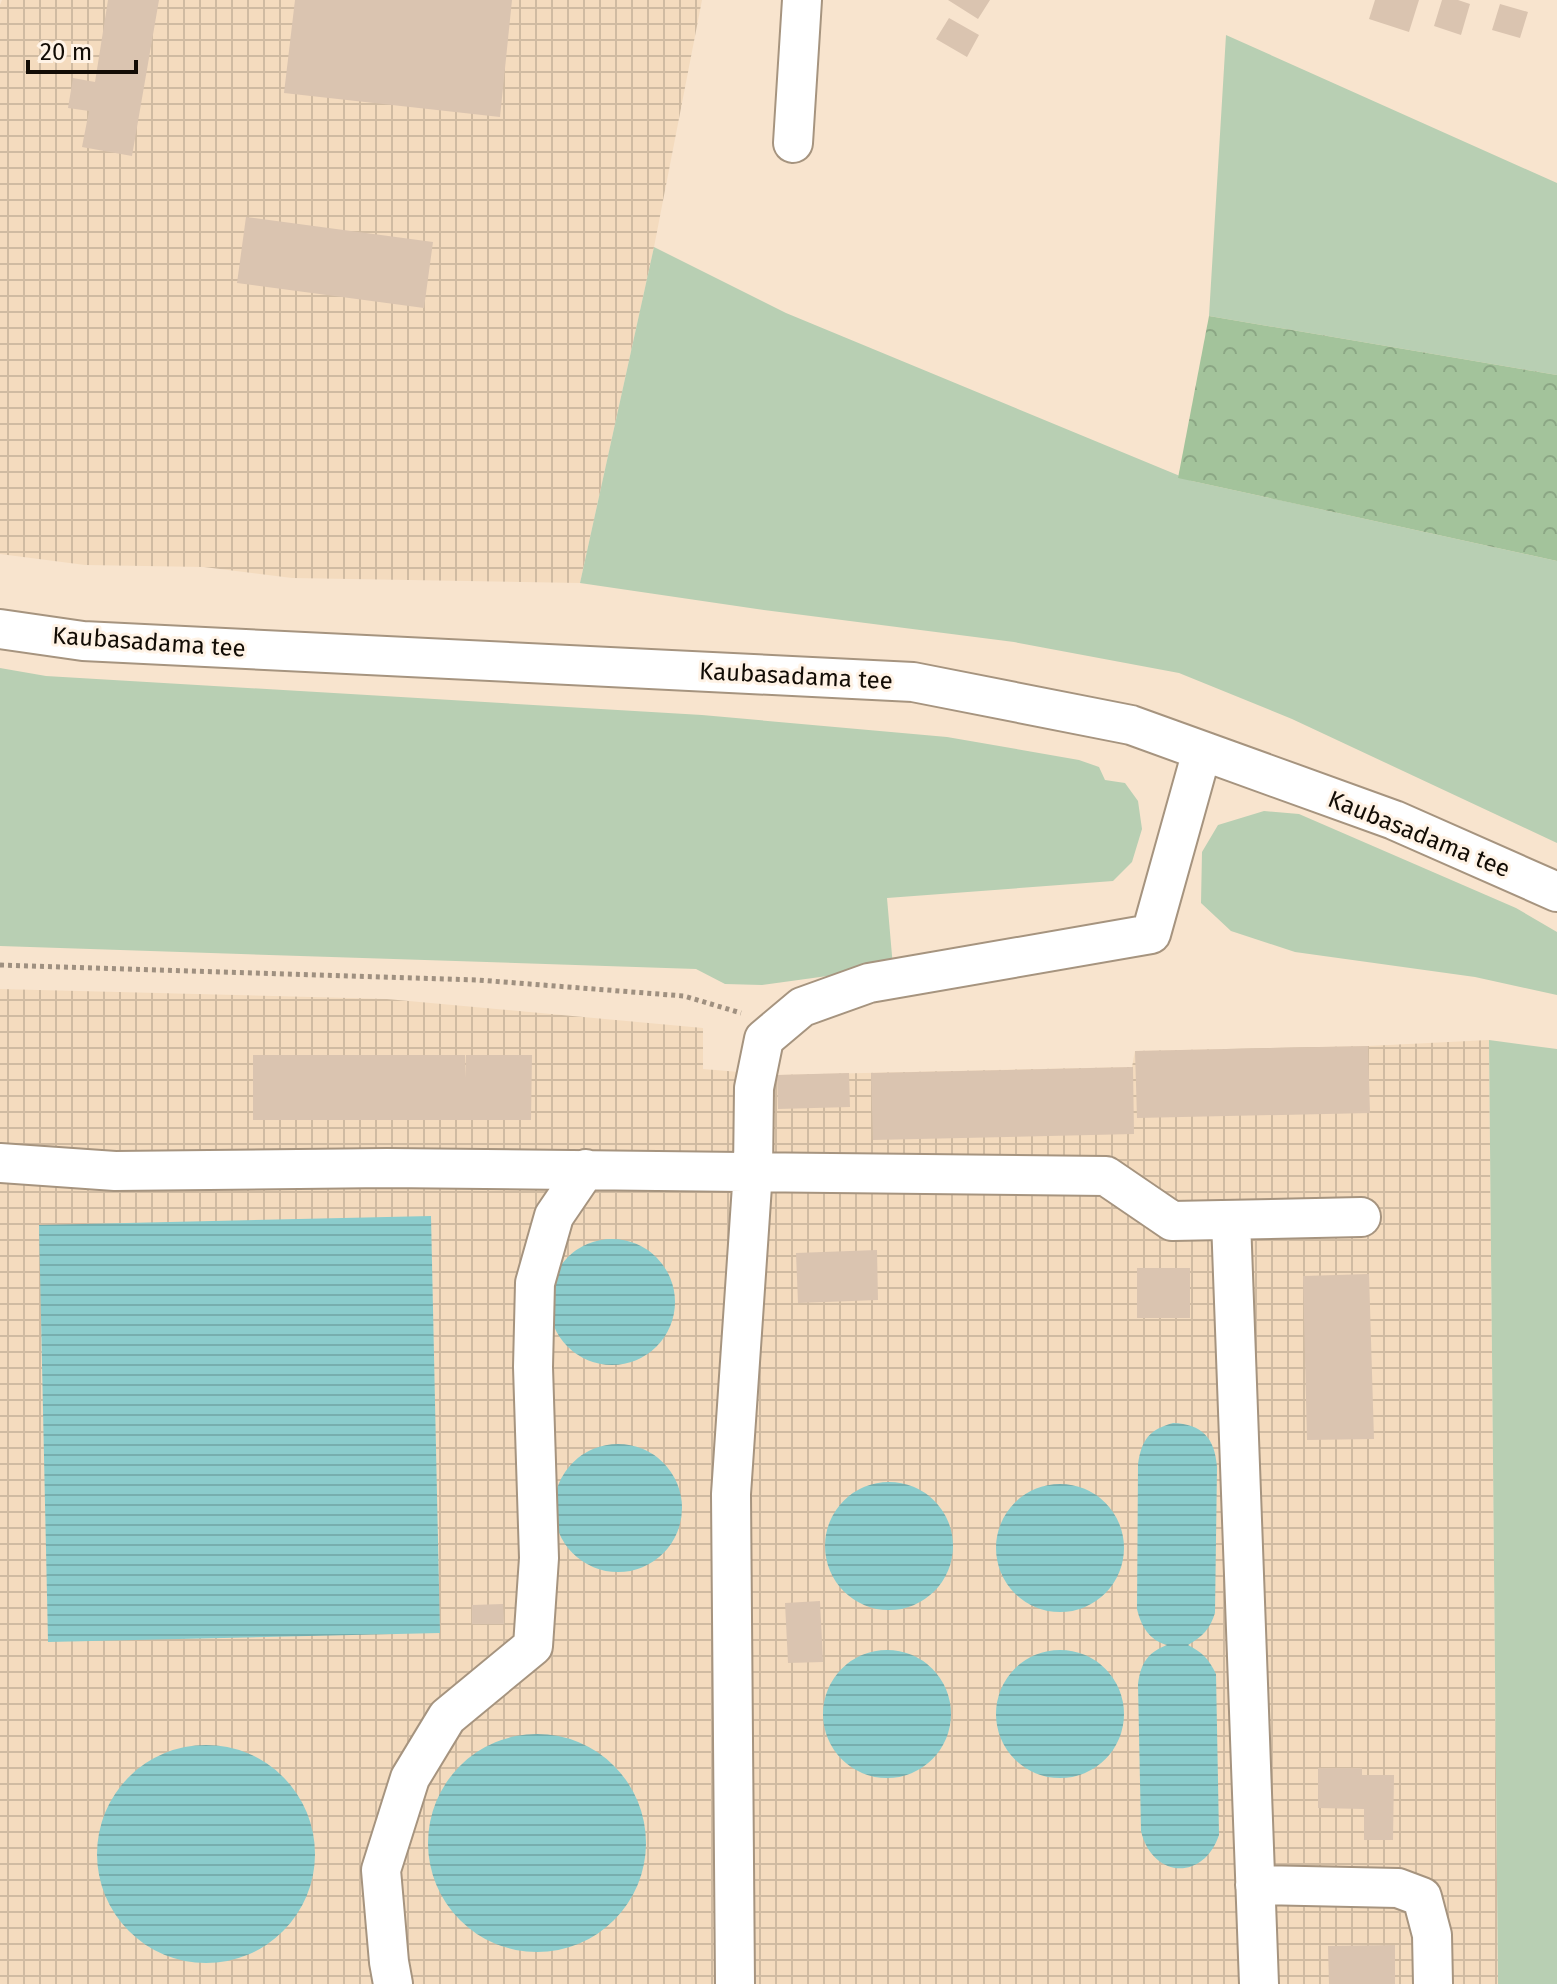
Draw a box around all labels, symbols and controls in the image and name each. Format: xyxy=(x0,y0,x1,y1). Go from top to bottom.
scale bar xyxy=(28,24,136,74)
text: 20 m xyxy=(40,38,92,66)
street label: Kaubasadama tee xyxy=(51,621,247,663)
street label: Kaubasadama tee xyxy=(699,657,893,695)
street label: Kaubasadama tee xyxy=(1324,785,1514,883)

